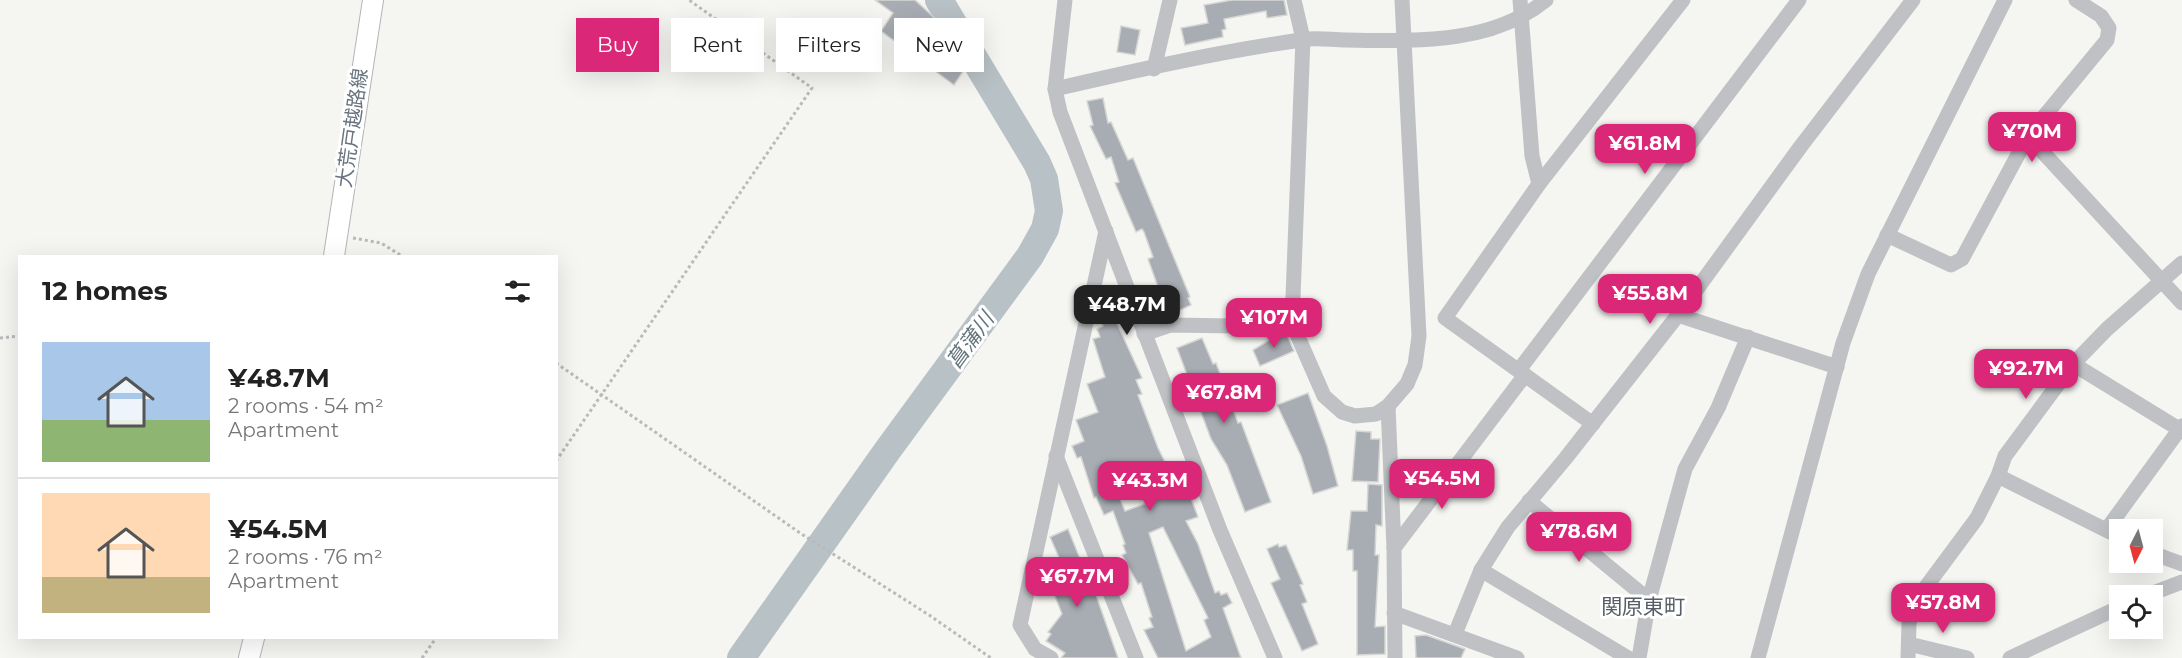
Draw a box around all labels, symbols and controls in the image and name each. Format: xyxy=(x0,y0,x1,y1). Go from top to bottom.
chip: Buy xyxy=(576,18,659,72)
chip: Rent xyxy=(671,18,764,72)
chip: Filters xyxy=(776,18,882,72)
chip: New xyxy=(894,18,984,72)
street label: 大荒戸越路線 xyxy=(332,67,372,189)
pin: ¥70M xyxy=(1996,112,2068,163)
text: ¥70M xyxy=(2002,119,2062,143)
pin: ¥61.8M xyxy=(1596,124,1694,175)
text: ¥61.8M xyxy=(1609,131,1681,155)
pin: ¥55.8M xyxy=(1601,274,1699,325)
text: 12 homes xyxy=(42,275,168,307)
icon: filters xyxy=(501,275,534,308)
text: ¥55.8M xyxy=(1612,281,1688,305)
pin: ¥48.7M xyxy=(1078,285,1176,336)
text: ¥48.7M xyxy=(1088,292,1166,316)
pin: ¥107M xyxy=(1232,298,1316,349)
text: ¥107M xyxy=(1240,305,1308,329)
water label: 菖蒲川 xyxy=(941,306,1000,373)
pin: ¥92.7M xyxy=(1977,349,2075,400)
text: ¥92.7M xyxy=(1988,356,2064,380)
text: ¥48.7M xyxy=(228,362,330,394)
icon: home xyxy=(90,366,162,438)
pin: ¥67.8M xyxy=(1175,373,1273,424)
text: ¥67.8M xyxy=(1186,380,1262,404)
text: 2 rooms · 54 m² xyxy=(228,394,384,418)
text: Apartment xyxy=(228,418,339,442)
pin: ¥54.5M xyxy=(1393,459,1491,510)
pin: ¥43.3M xyxy=(1101,461,1199,512)
text: ¥54.5M xyxy=(1403,466,1481,490)
text: ¥43.3M xyxy=(1112,468,1188,492)
pin: ¥78.6M xyxy=(1530,512,1628,563)
text: ¥54.5M xyxy=(228,513,328,545)
icon: home xyxy=(90,517,162,589)
text: ¥78.6M xyxy=(1540,519,1618,543)
north arrow xyxy=(2109,519,2163,573)
map controls xyxy=(2109,519,2163,639)
text: 2 rooms · 76 m² xyxy=(228,545,383,569)
pin: ¥67.7M xyxy=(1028,557,1126,608)
text: ¥67.7M xyxy=(1040,564,1114,588)
text: Apartment xyxy=(228,569,339,593)
pin: ¥57.8M xyxy=(1894,583,1992,634)
button: locate xyxy=(2109,585,2163,639)
text: ¥57.8M xyxy=(1905,590,1981,614)
district label: 関原東町 xyxy=(1601,594,1685,619)

